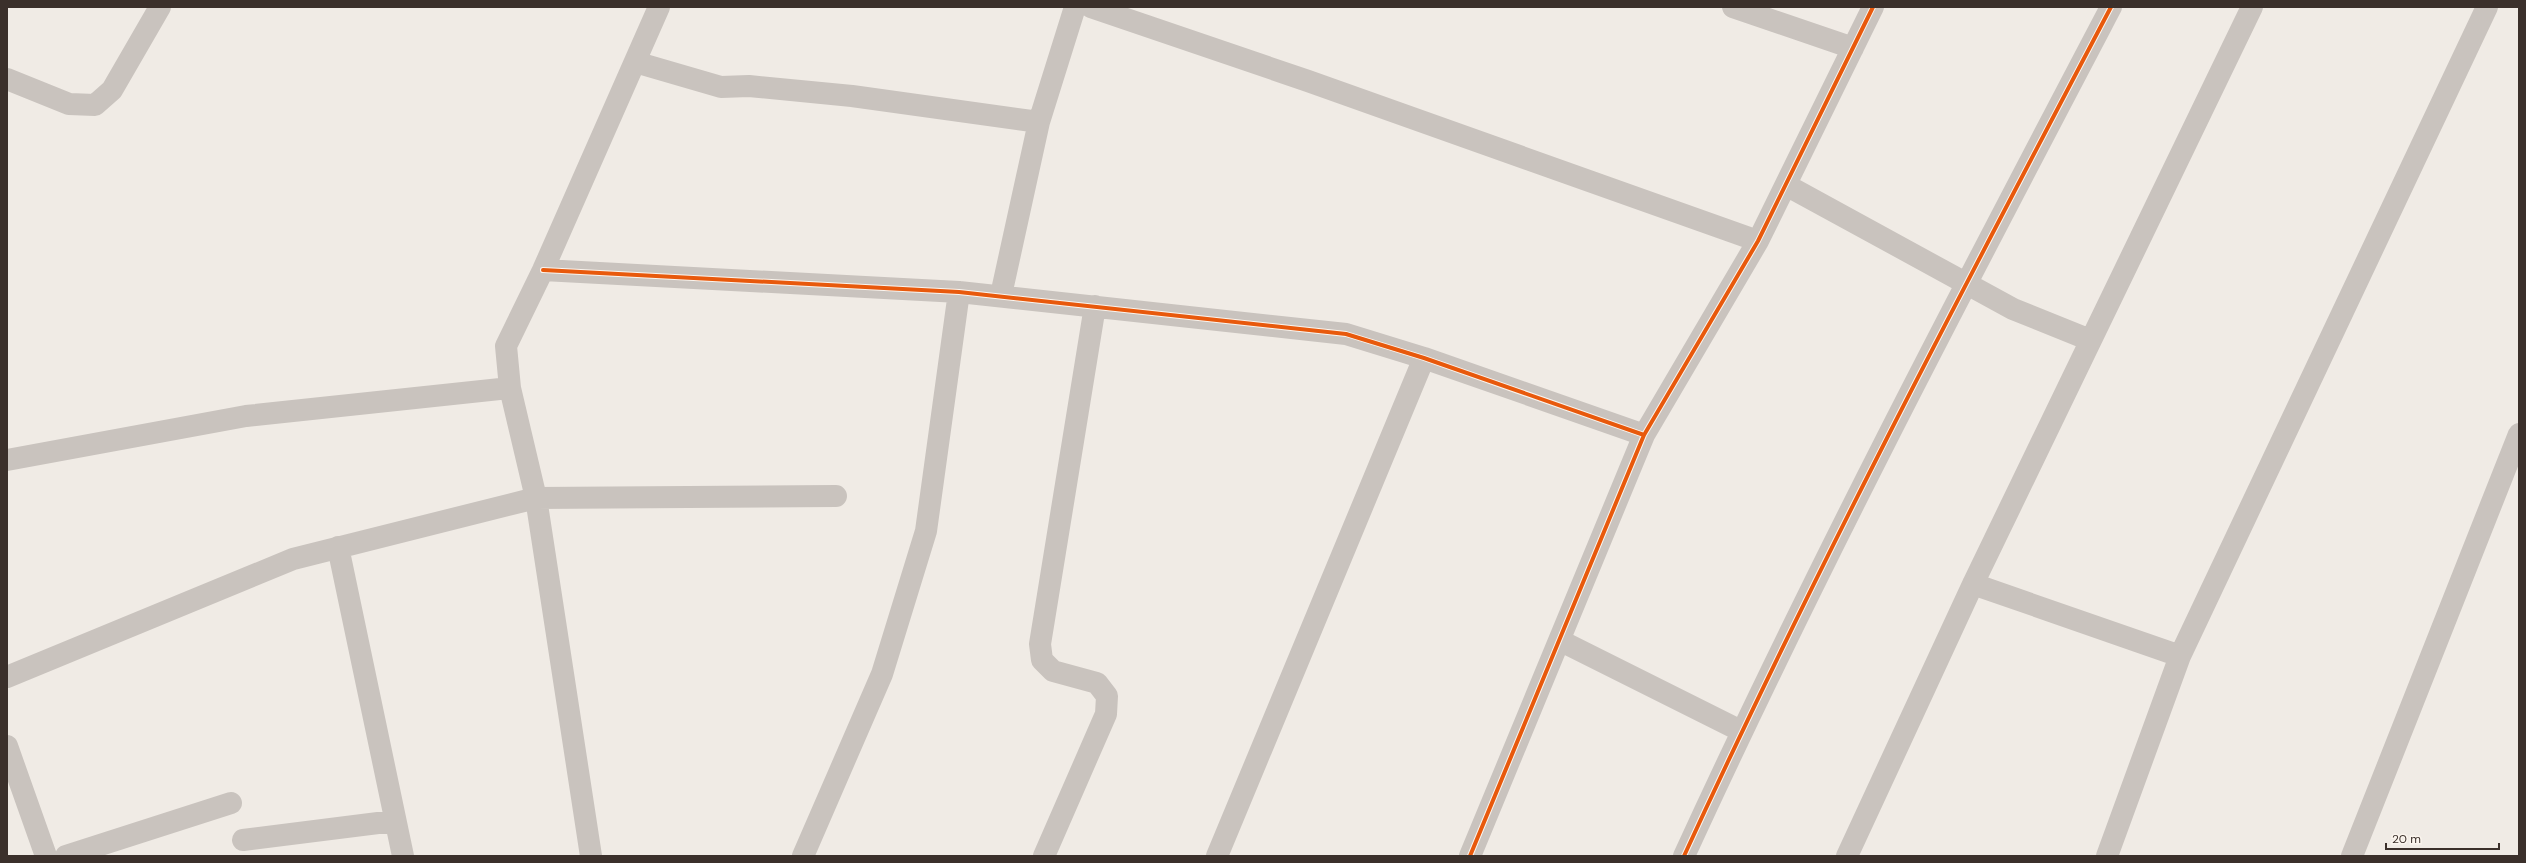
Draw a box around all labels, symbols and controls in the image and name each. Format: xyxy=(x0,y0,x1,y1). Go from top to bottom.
scale bar xyxy=(2386,825,2499,851)
text: 20 m xyxy=(2392,831,2421,847)

